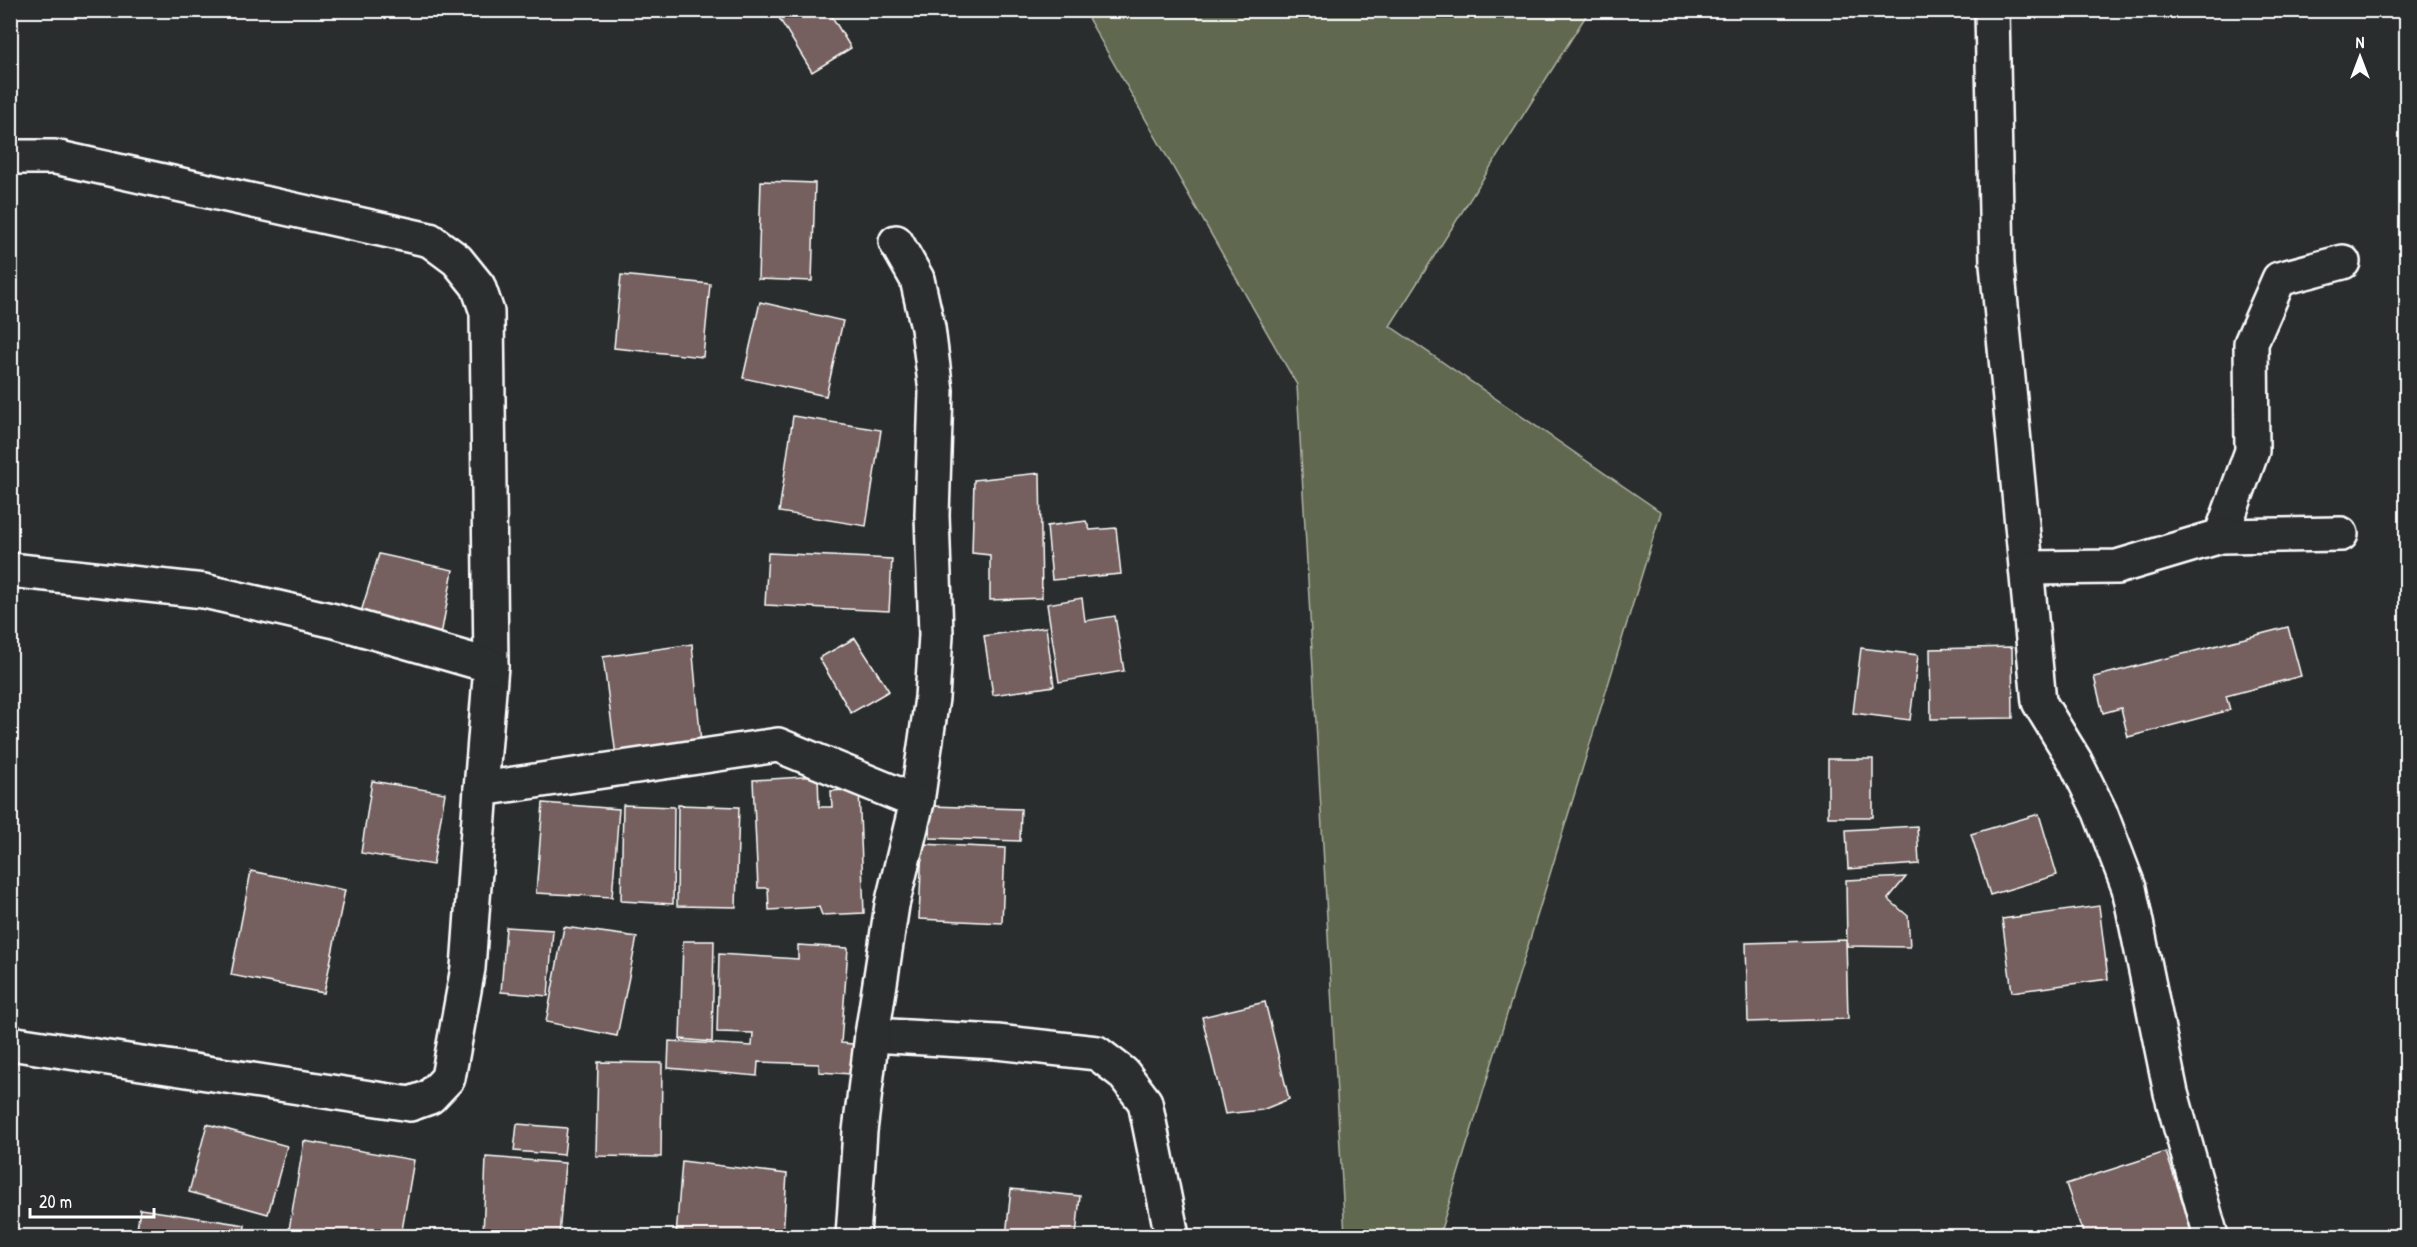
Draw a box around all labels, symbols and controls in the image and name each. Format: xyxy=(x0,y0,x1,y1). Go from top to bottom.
north arrow xyxy=(2330,27,2390,87)
text: N xyxy=(2356,31,2365,53)
scale bar xyxy=(30,1181,154,1219)
text: 20 m xyxy=(39,1189,72,1214)

